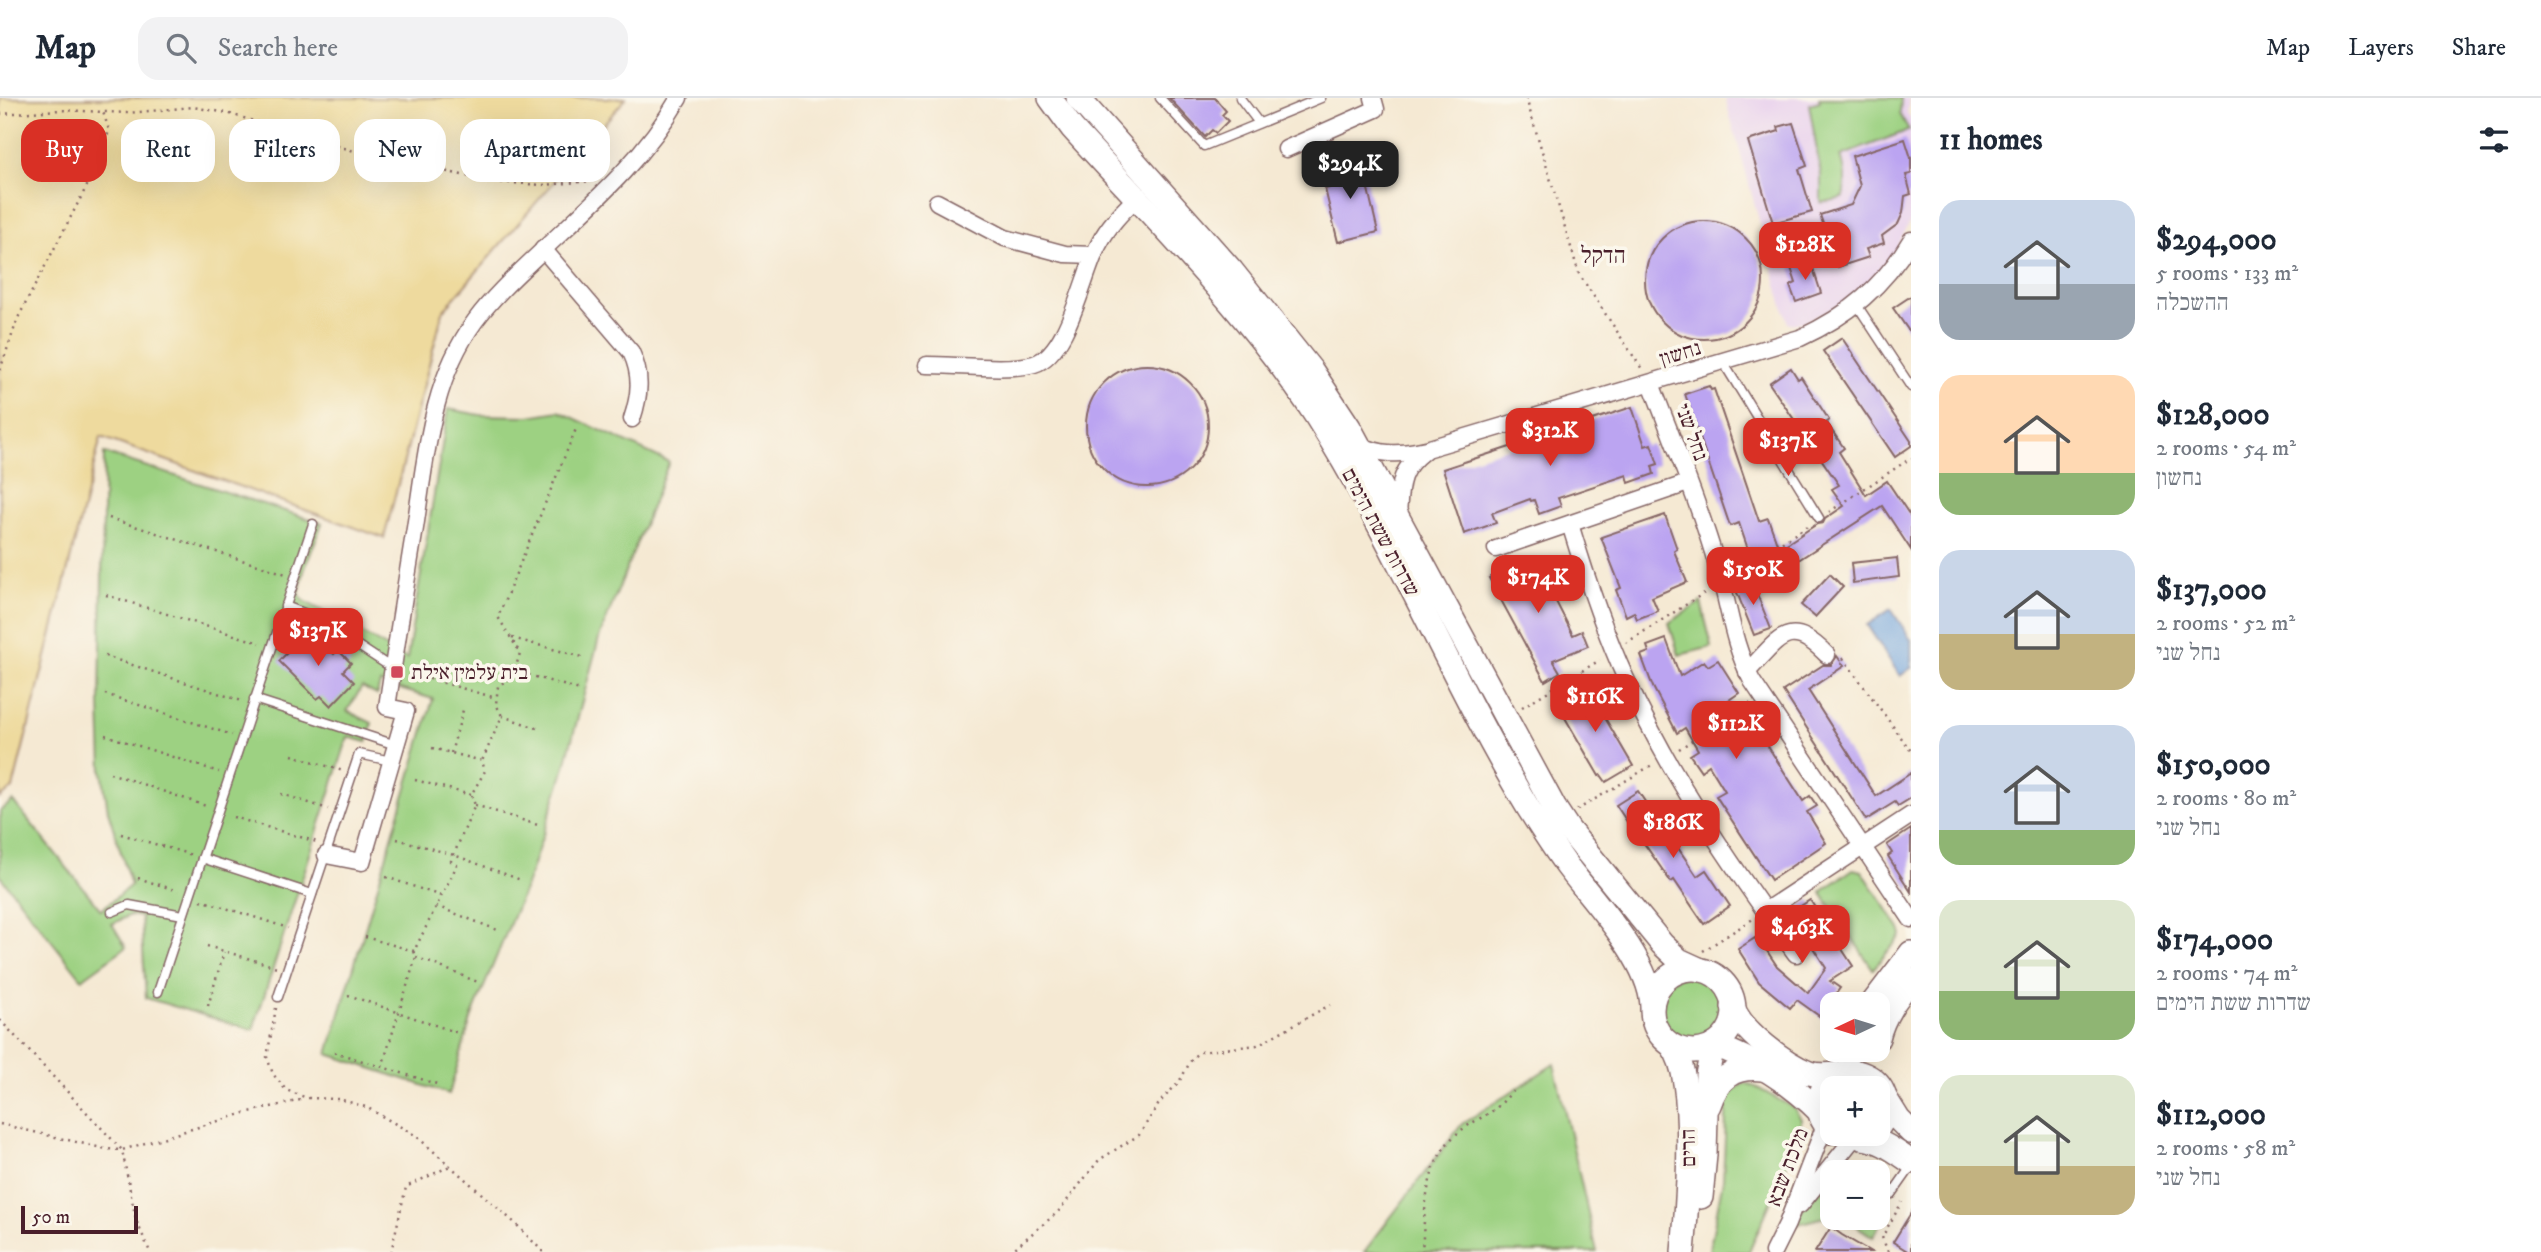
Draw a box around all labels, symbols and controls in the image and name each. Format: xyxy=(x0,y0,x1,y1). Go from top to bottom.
search box xyxy=(138,17,628,80)
text: Map xyxy=(35,28,96,69)
icon: search xyxy=(162,29,200,67)
text: Search here xyxy=(218,32,338,65)
text: Map xyxy=(2266,33,2310,63)
text: Layers xyxy=(2348,33,2414,63)
text: Share xyxy=(2452,33,2506,63)
chip: Buy xyxy=(21,119,107,182)
chip: Rent xyxy=(121,119,215,182)
chip: Filters xyxy=(229,119,340,182)
chip: New xyxy=(354,119,446,182)
chip: Apartment xyxy=(460,119,610,182)
icon: filters xyxy=(2475,121,2513,159)
text: 11 homes xyxy=(1939,122,2043,159)
pin: $294K xyxy=(1301,141,1399,201)
text: $294K xyxy=(1318,149,1382,178)
pin: $128K xyxy=(1756,222,1854,282)
text: $294,000 xyxy=(2156,222,2277,259)
icon: home xyxy=(1995,228,2079,312)
text: $128K xyxy=(1775,230,1835,259)
district label: הדקל xyxy=(1580,242,1626,271)
text: 5 rooms · 133 m² xyxy=(2156,259,2298,288)
text: ההשכלה xyxy=(2156,289,2229,318)
street label: נחשון xyxy=(1656,335,1704,373)
text: $128,000 xyxy=(2156,397,2270,434)
street label: נחל שני xyxy=(1669,400,1713,464)
icon: home xyxy=(1995,403,2079,487)
pin: $312K xyxy=(1501,408,1599,468)
text: $312K xyxy=(1521,416,1579,445)
pin: $137K xyxy=(1739,418,1837,478)
text: $137K xyxy=(1759,426,1817,455)
text: 2 rooms · 54 m² xyxy=(2156,434,2296,463)
street label: שדרות ששת הימים xyxy=(1335,464,1425,601)
text: נחשון xyxy=(2156,464,2202,493)
pin: $150K xyxy=(1704,547,1802,607)
text: $150K xyxy=(1723,555,1783,584)
pin: $174K xyxy=(1489,556,1587,615)
text: $174K xyxy=(1507,563,1569,592)
text: $137,000 xyxy=(2156,572,2267,609)
icon: home xyxy=(1995,578,2079,662)
pin: $137K xyxy=(269,608,367,668)
text: 2 rooms · 52 m² xyxy=(2156,609,2295,638)
text: $137K xyxy=(289,616,347,645)
text: נחל שני xyxy=(2156,639,2220,668)
place label: בית עלמין אילת xyxy=(411,660,528,686)
marker: בית עלמין אילת xyxy=(389,664,405,680)
pin: $116K xyxy=(1546,674,1644,734)
text: $116K xyxy=(1566,682,1624,711)
pin: $112K xyxy=(1687,702,1785,761)
text: $112K xyxy=(1708,709,1764,738)
text: $150,000 xyxy=(2156,747,2271,784)
icon: home xyxy=(1995,753,2079,837)
text: 2 rooms · 80 m² xyxy=(2156,784,2296,813)
pin: $186K xyxy=(1624,800,1722,860)
text: $186K xyxy=(1643,808,1703,837)
text: נחל שני xyxy=(2156,814,2220,843)
pin: $463K xyxy=(1753,906,1851,965)
text: $463K xyxy=(1771,913,1833,942)
text: $174,000 xyxy=(2156,922,2273,959)
icon: home xyxy=(1995,928,2079,1012)
text: 2 rooms · 74 m² xyxy=(2156,959,2297,988)
text: שדרות ששת הימים xyxy=(2156,989,2311,1018)
north arrow xyxy=(1820,992,1890,1062)
map controls xyxy=(1820,992,1890,1230)
button: + xyxy=(1820,1076,1890,1146)
text: $112,000 xyxy=(2156,1097,2266,1134)
icon: home xyxy=(1995,1103,2079,1187)
street label: מלכת שבא xyxy=(1761,1125,1815,1210)
street label: הרים xyxy=(1676,1129,1702,1167)
text: 2 rooms · 58 m² xyxy=(2156,1134,2295,1163)
button: − xyxy=(1820,1160,1890,1230)
text: נחל שני xyxy=(2156,1164,2220,1193)
scale bar xyxy=(21,1203,138,1235)
text: 50 m xyxy=(32,1206,70,1229)

